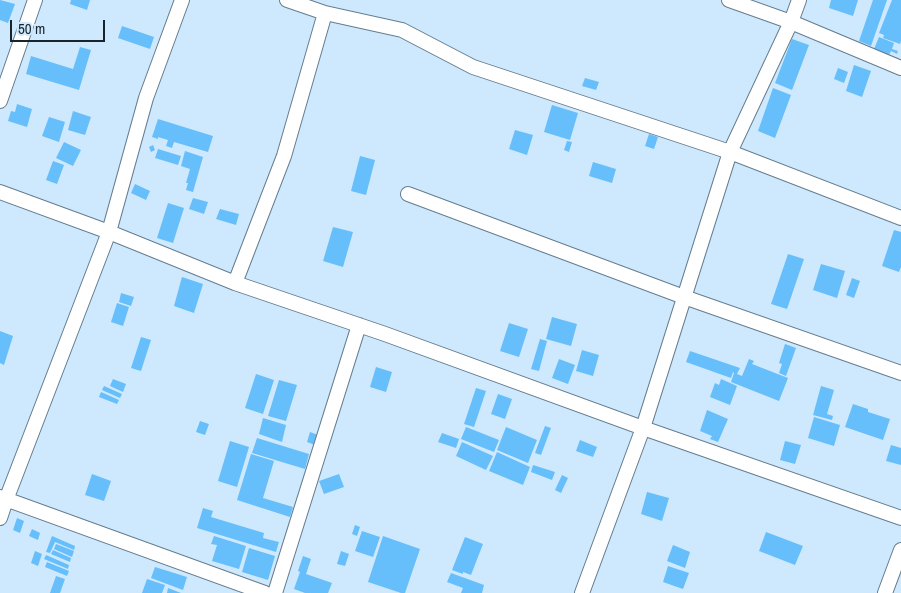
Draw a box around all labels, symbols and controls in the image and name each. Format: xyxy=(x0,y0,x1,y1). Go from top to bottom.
scale bar xyxy=(12,10,108,42)
text: 50 m xyxy=(18,18,45,39)

